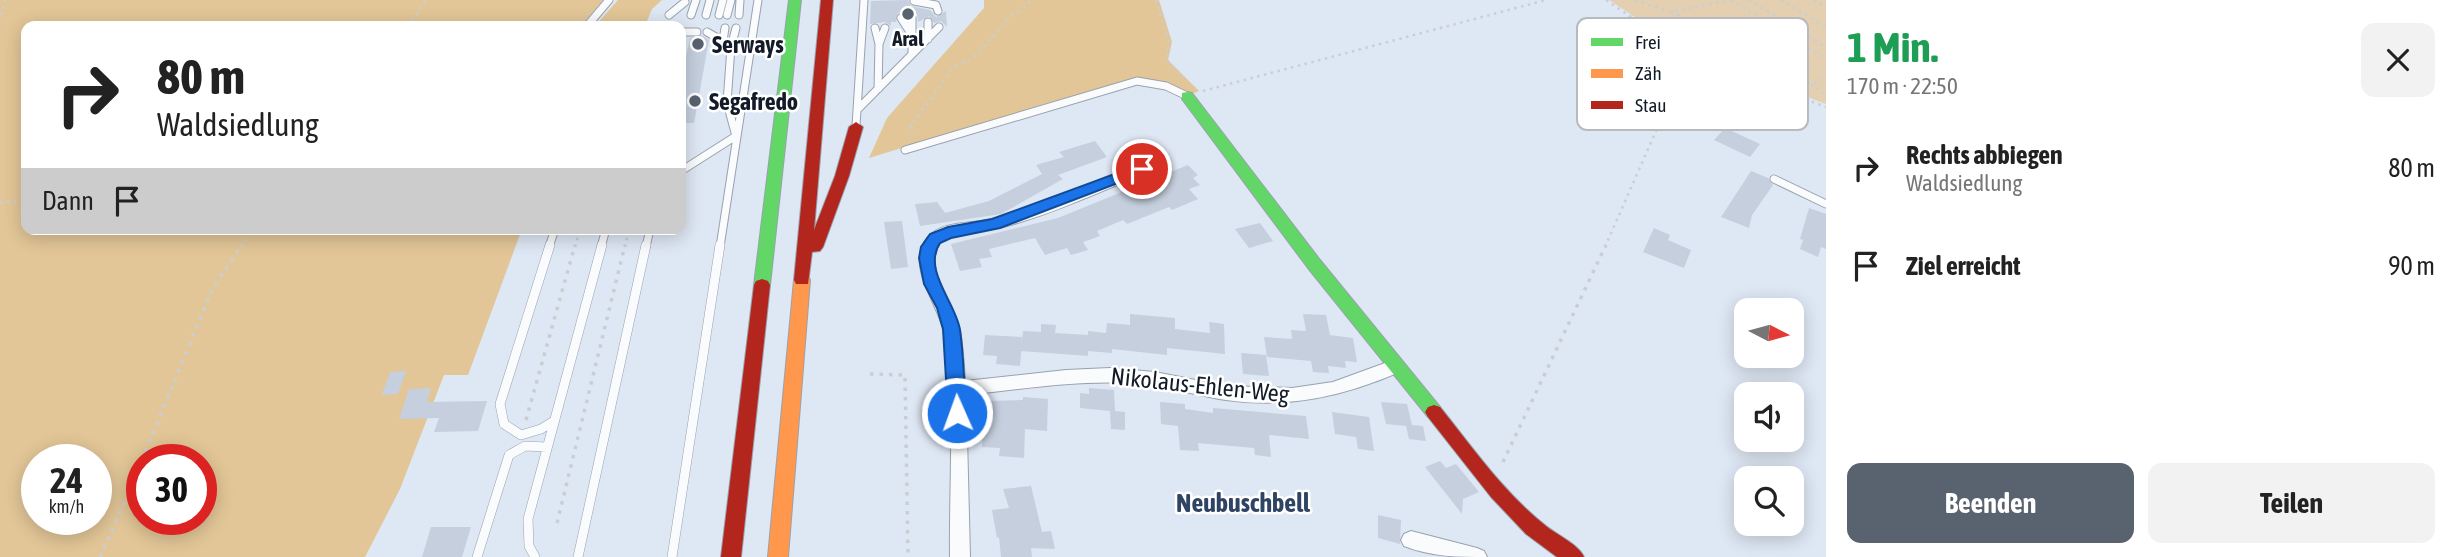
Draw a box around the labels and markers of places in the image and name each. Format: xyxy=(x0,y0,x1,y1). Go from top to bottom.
marker: Aral xyxy=(900,6,916,22)
place label: Aral xyxy=(891,26,924,50)
place label: Serways xyxy=(712,31,784,58)
marker: Serways xyxy=(690,36,706,52)
place label: Segafredo xyxy=(709,88,798,115)
marker: Segafredo xyxy=(687,93,703,109)
pin xyxy=(1112,139,1172,199)

